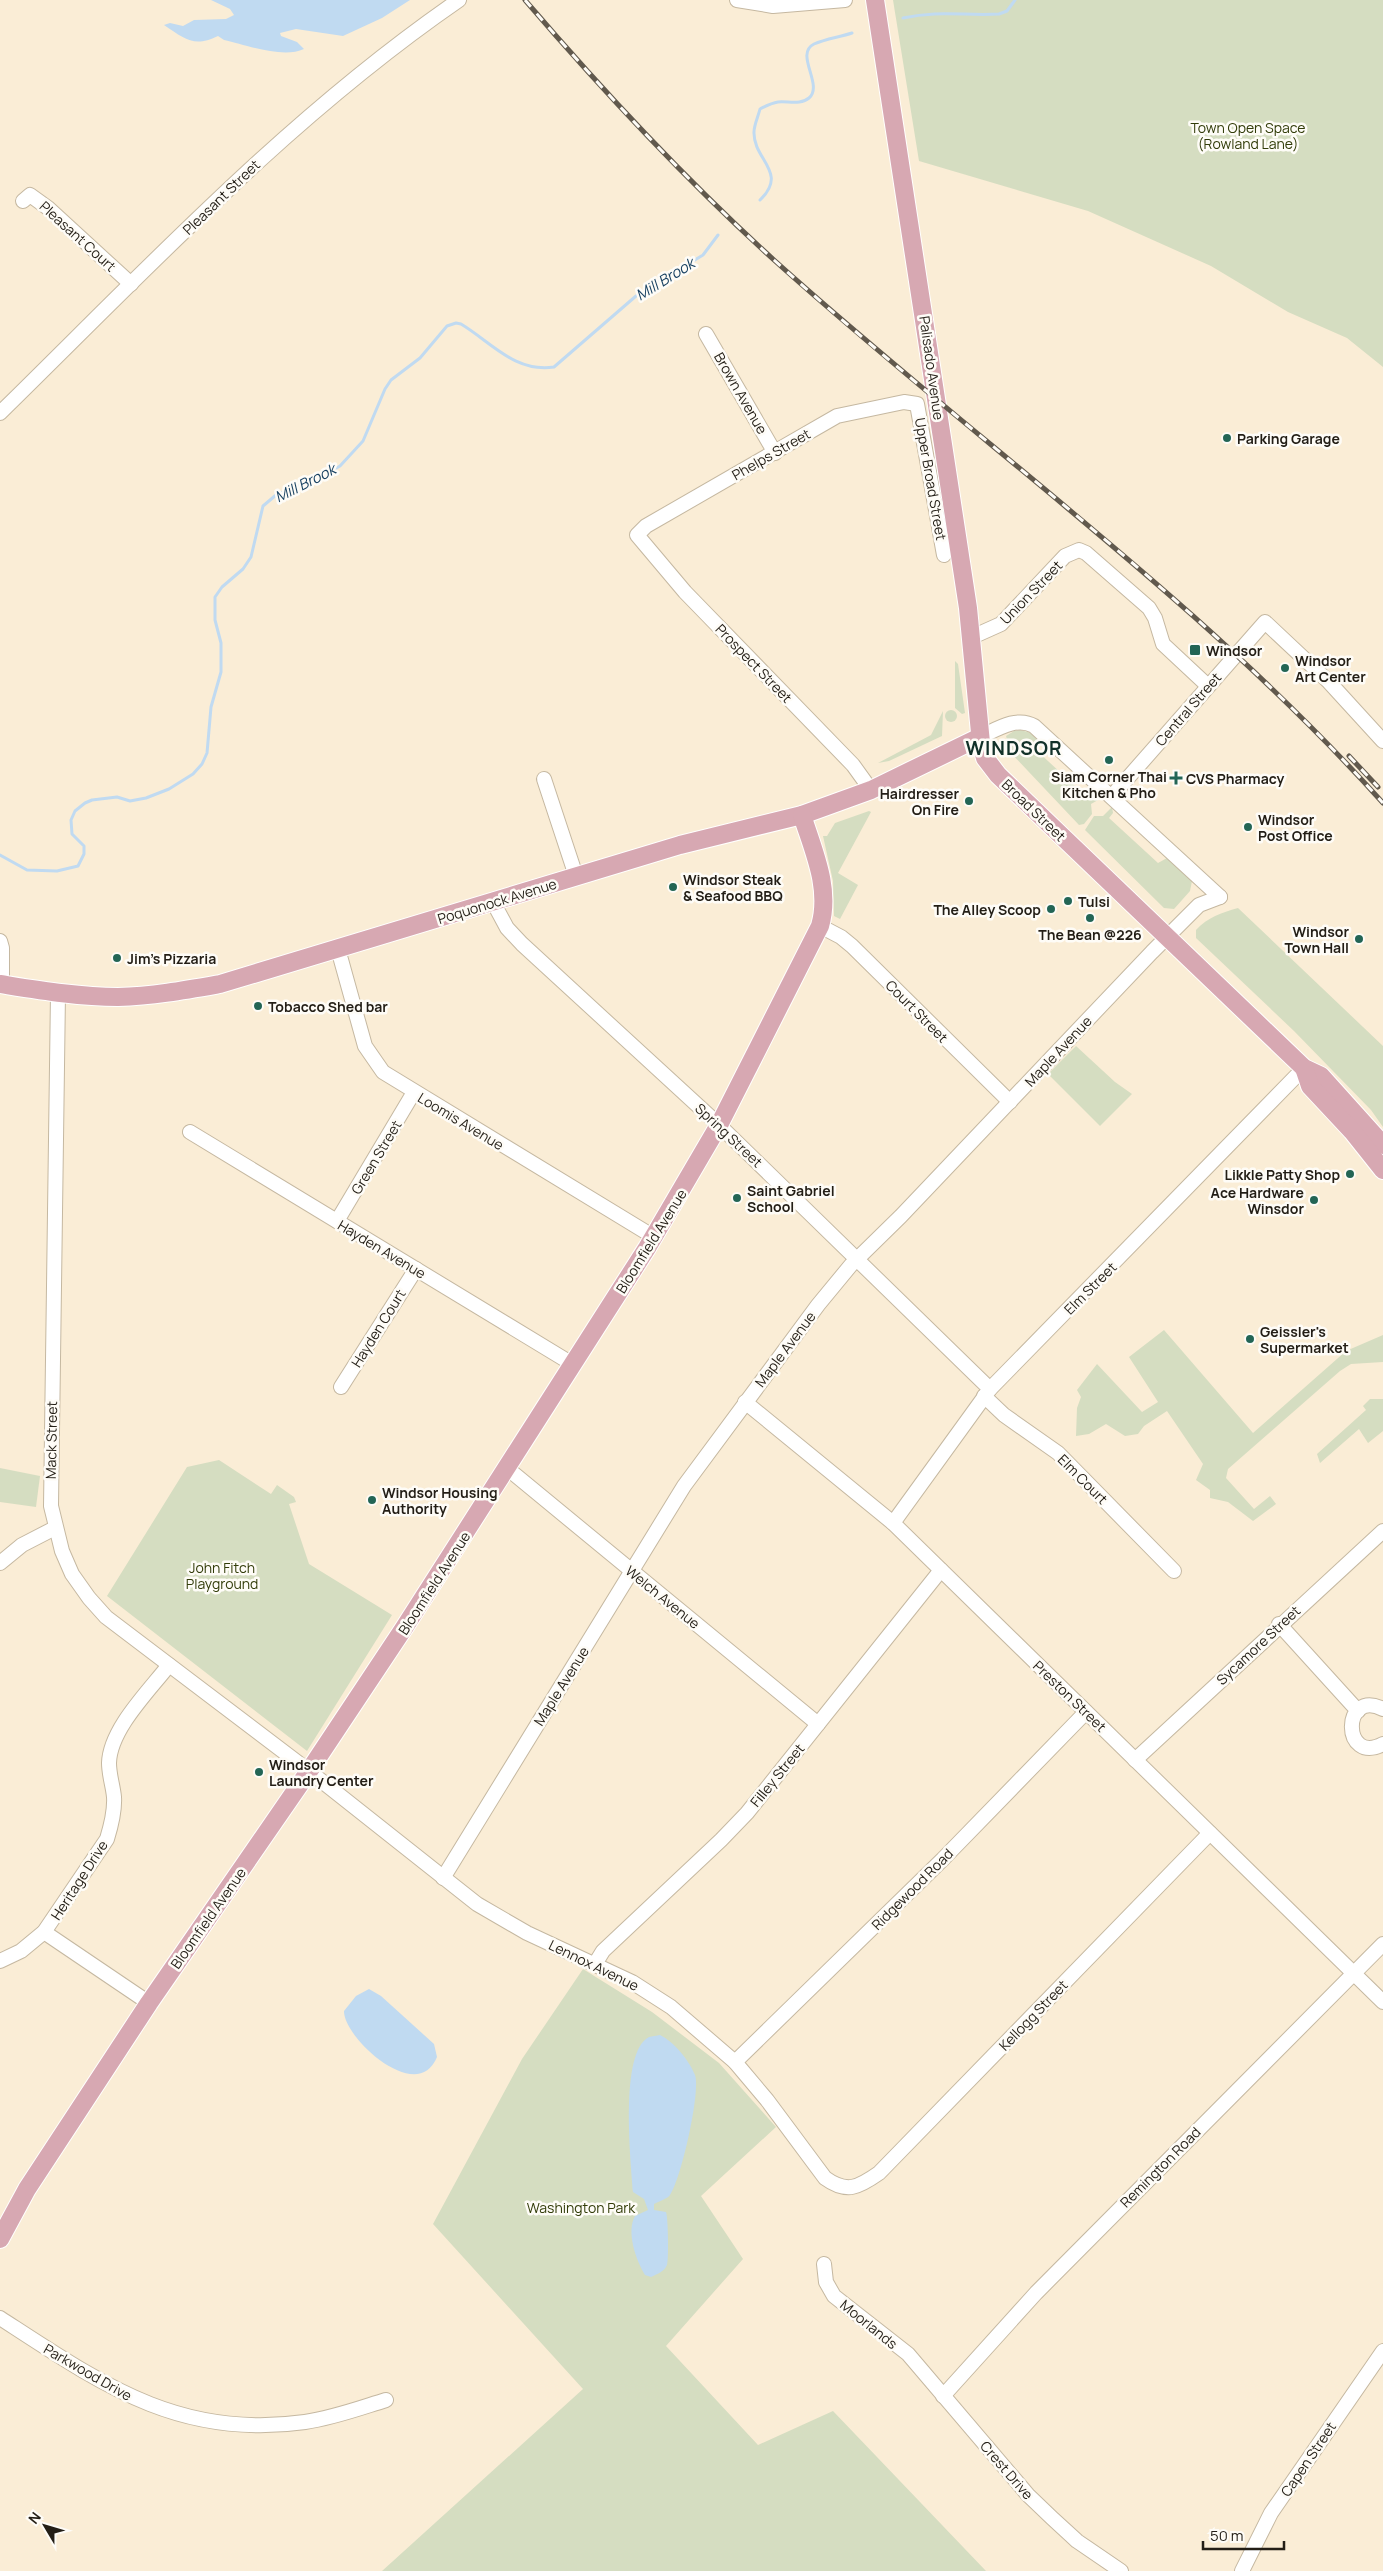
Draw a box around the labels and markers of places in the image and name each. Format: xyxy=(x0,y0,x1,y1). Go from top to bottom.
place label: Parking Garage xyxy=(1237,429,1340,448)
marker: Parking Garage xyxy=(1221,432,1233,444)
place label: Windsor xyxy=(1206,641,1263,660)
marker: Windsor xyxy=(1188,643,1202,657)
place label: Windsor Art Center xyxy=(1295,651,1366,686)
marker: Windsor Art Center xyxy=(1279,662,1291,674)
marker: Siam Corner Thai Kitchen & Pho xyxy=(1103,754,1115,766)
place label: Siam Corner Thai Kitchen & Pho xyxy=(1051,767,1167,802)
place label: CVS Pharmacy xyxy=(1186,769,1285,788)
marker: CVS Pharmacy xyxy=(1170,772,1182,784)
place label: Hairdresser On Fire xyxy=(880,784,959,819)
marker: Hairdresser On Fire xyxy=(963,795,975,807)
place label: Windsor Post Office xyxy=(1258,810,1333,845)
marker: Windsor Post Office xyxy=(1242,821,1254,833)
place label: Windsor Steak & Seafood BBQ xyxy=(683,870,783,905)
marker: Windsor Steak & Seafood BBQ xyxy=(667,881,679,893)
place label: Tulsi xyxy=(1078,892,1110,911)
marker: Tulsi xyxy=(1062,895,1074,907)
place label: The Alley Scoop xyxy=(933,900,1041,919)
marker: The Alley Scoop xyxy=(1045,903,1057,915)
marker: The Bean @226 xyxy=(1084,912,1096,924)
place label: Windsor Town Hall xyxy=(1284,922,1349,957)
place label: The Bean @226 xyxy=(1038,925,1142,944)
marker: Windsor Town Hall xyxy=(1353,933,1365,945)
place label: Jim's Pizzaria xyxy=(127,949,216,968)
marker: Jim's Pizzaria xyxy=(111,952,123,964)
place label: Tobacco Shed bar xyxy=(268,997,388,1016)
marker: Tobacco Shed bar xyxy=(252,1000,264,1012)
place label: Likkle Patty Shop xyxy=(1224,1165,1340,1184)
marker: Likkle Patty Shop xyxy=(1344,1168,1356,1180)
place label: Saint Gabriel School xyxy=(747,1181,835,1216)
place label: Ace Hardware Winsdor xyxy=(1211,1183,1304,1218)
marker: Saint Gabriel School xyxy=(731,1192,743,1204)
marker: Ace Hardware Winsdor xyxy=(1308,1194,1320,1206)
place label: Geissler's Supermarket xyxy=(1260,1322,1349,1357)
marker: Geissler's Supermarket xyxy=(1244,1333,1256,1345)
place label: Windsor Housing Authority xyxy=(382,1483,498,1518)
marker: Windsor Housing Authority xyxy=(366,1494,378,1506)
place label: Windsor Laundry Center xyxy=(269,1755,374,1790)
marker: Windsor Laundry Center xyxy=(253,1766,265,1778)

